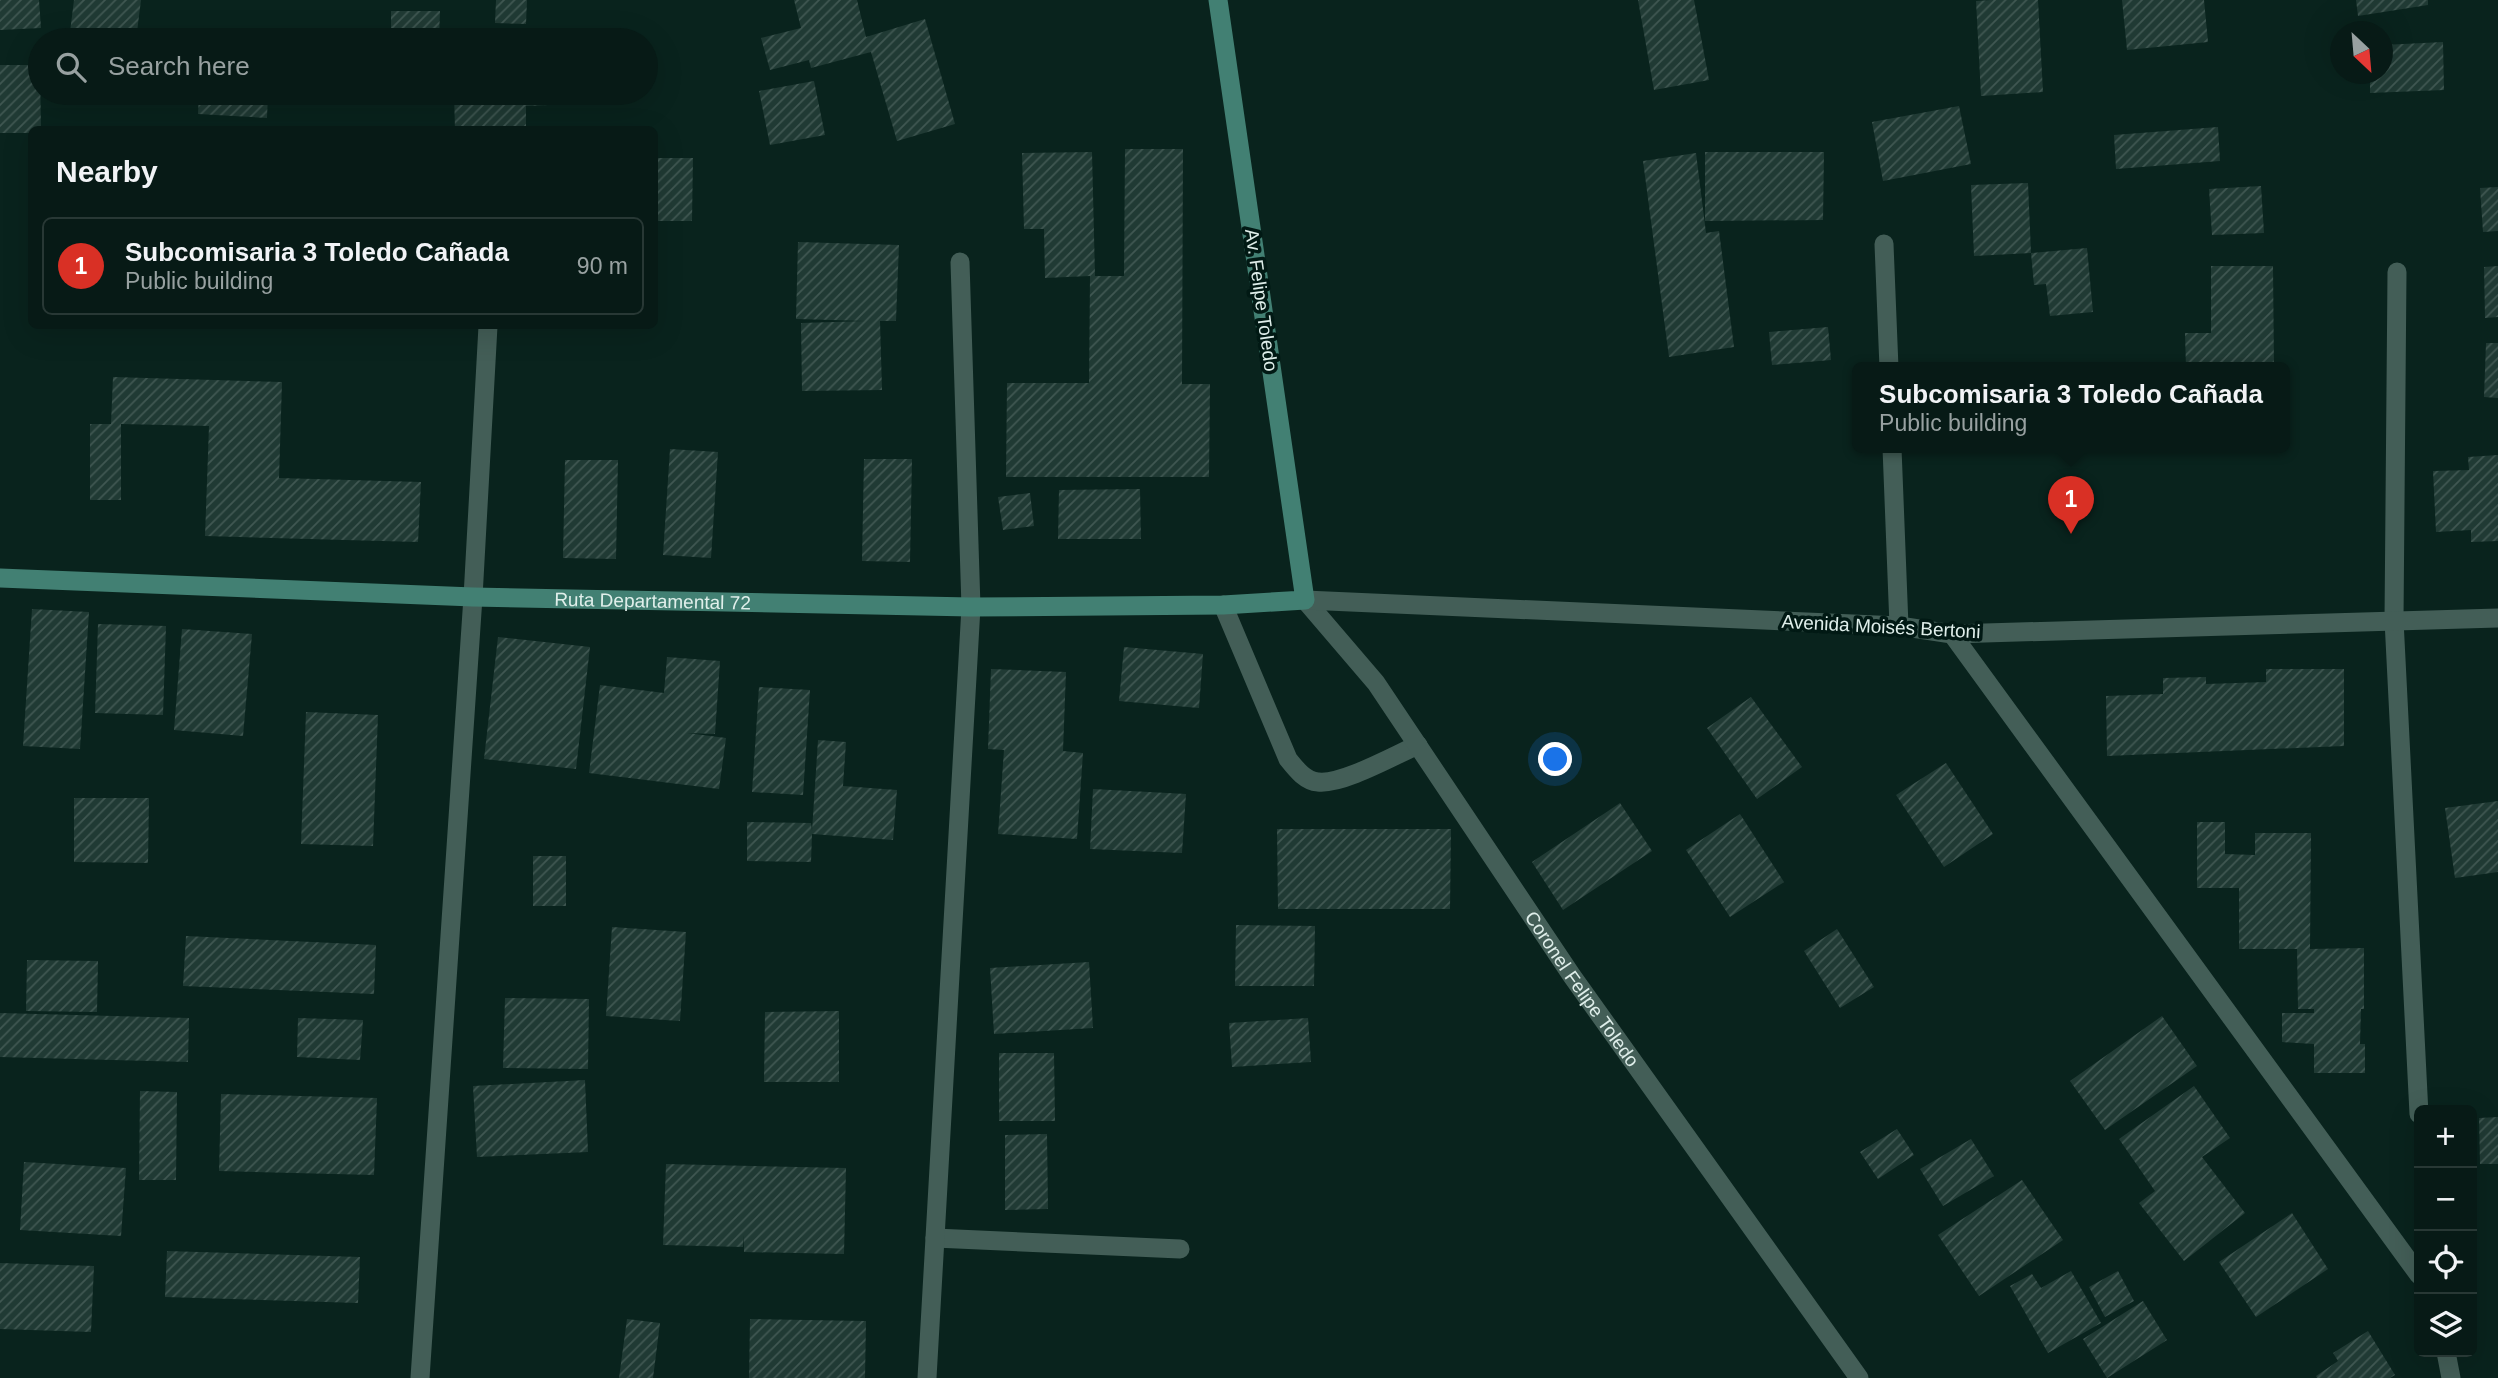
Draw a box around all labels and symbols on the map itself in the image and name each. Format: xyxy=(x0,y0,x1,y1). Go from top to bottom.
north arrow xyxy=(2330,21,2393,84)
street label: Av. Felipe Toledo xyxy=(1241,227,1282,373)
pin: 1 xyxy=(2048,476,2094,534)
street label: Ruta Departamental 72 xyxy=(554,589,751,614)
street label: Avenida Moisés Bertoni xyxy=(1781,611,1981,642)
your location xyxy=(1538,742,1572,776)
street label: Coronel Felipe Toledo xyxy=(1521,907,1643,1071)

